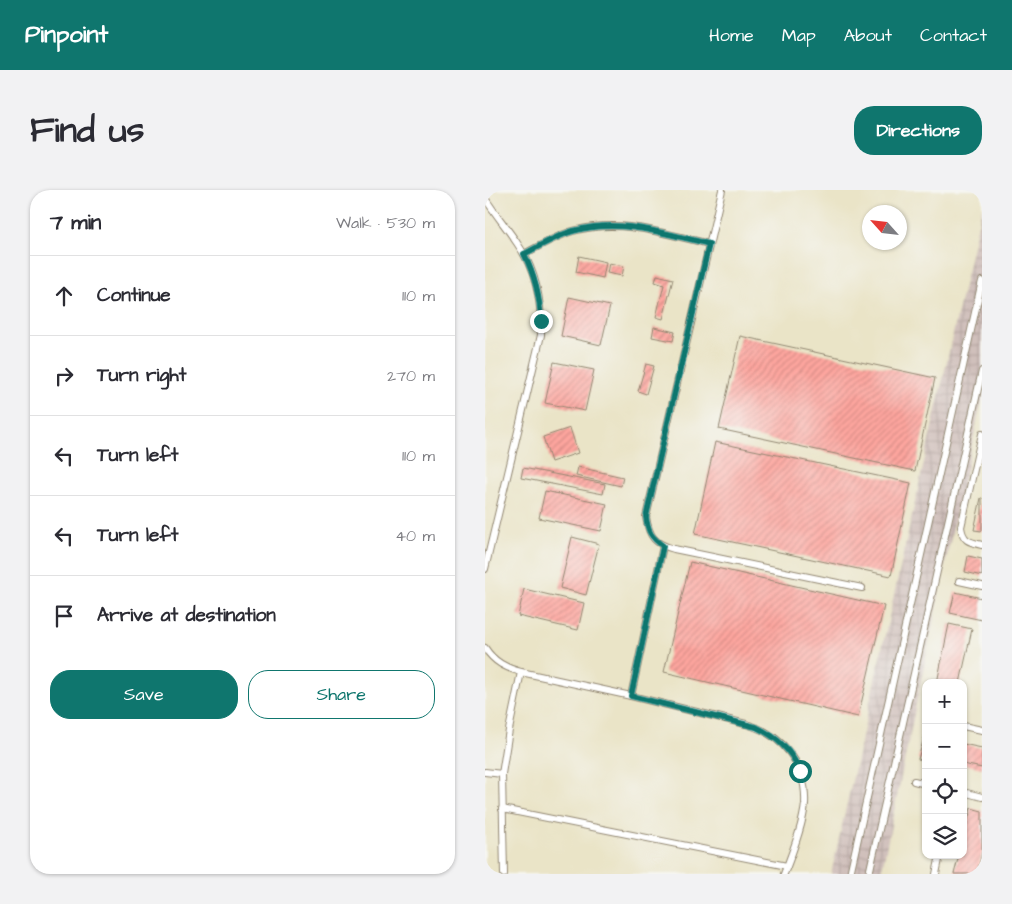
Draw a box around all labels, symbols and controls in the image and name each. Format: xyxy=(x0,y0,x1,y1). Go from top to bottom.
text: Pinpoint xyxy=(25,18,108,52)
text: Home xyxy=(709,23,754,48)
text: Map xyxy=(782,23,816,48)
text: About xyxy=(844,23,892,48)
text: Contact xyxy=(920,23,987,48)
text: Find us xyxy=(30,106,144,155)
button: Directions xyxy=(854,106,982,155)
north arrow xyxy=(862,205,907,250)
text: 7 min xyxy=(50,208,101,237)
text: Walk · 530 m xyxy=(336,212,435,234)
icon: ahead xyxy=(50,282,78,310)
text: Continue xyxy=(97,282,171,309)
text: 110 m xyxy=(402,285,435,307)
route end xyxy=(530,310,553,333)
icon: right xyxy=(50,362,78,390)
text: Turn right xyxy=(97,362,186,389)
text: 270 m xyxy=(387,365,435,387)
icon: left xyxy=(50,442,78,470)
text: Turn left xyxy=(97,442,178,469)
text: 110 m xyxy=(402,445,435,467)
icon: left xyxy=(50,522,78,550)
text: Turn left xyxy=(97,522,178,549)
text: 40 m xyxy=(395,525,435,547)
icon: arrive xyxy=(50,602,78,630)
text: Arrive at destination xyxy=(97,602,276,629)
button: Save xyxy=(50,670,238,719)
button: Share xyxy=(248,670,435,719)
map controls xyxy=(922,679,967,859)
button: + xyxy=(922,679,967,724)
button: − xyxy=(922,724,967,769)
route start xyxy=(789,760,812,783)
button: locate xyxy=(922,769,967,814)
button: layers xyxy=(922,814,967,859)

